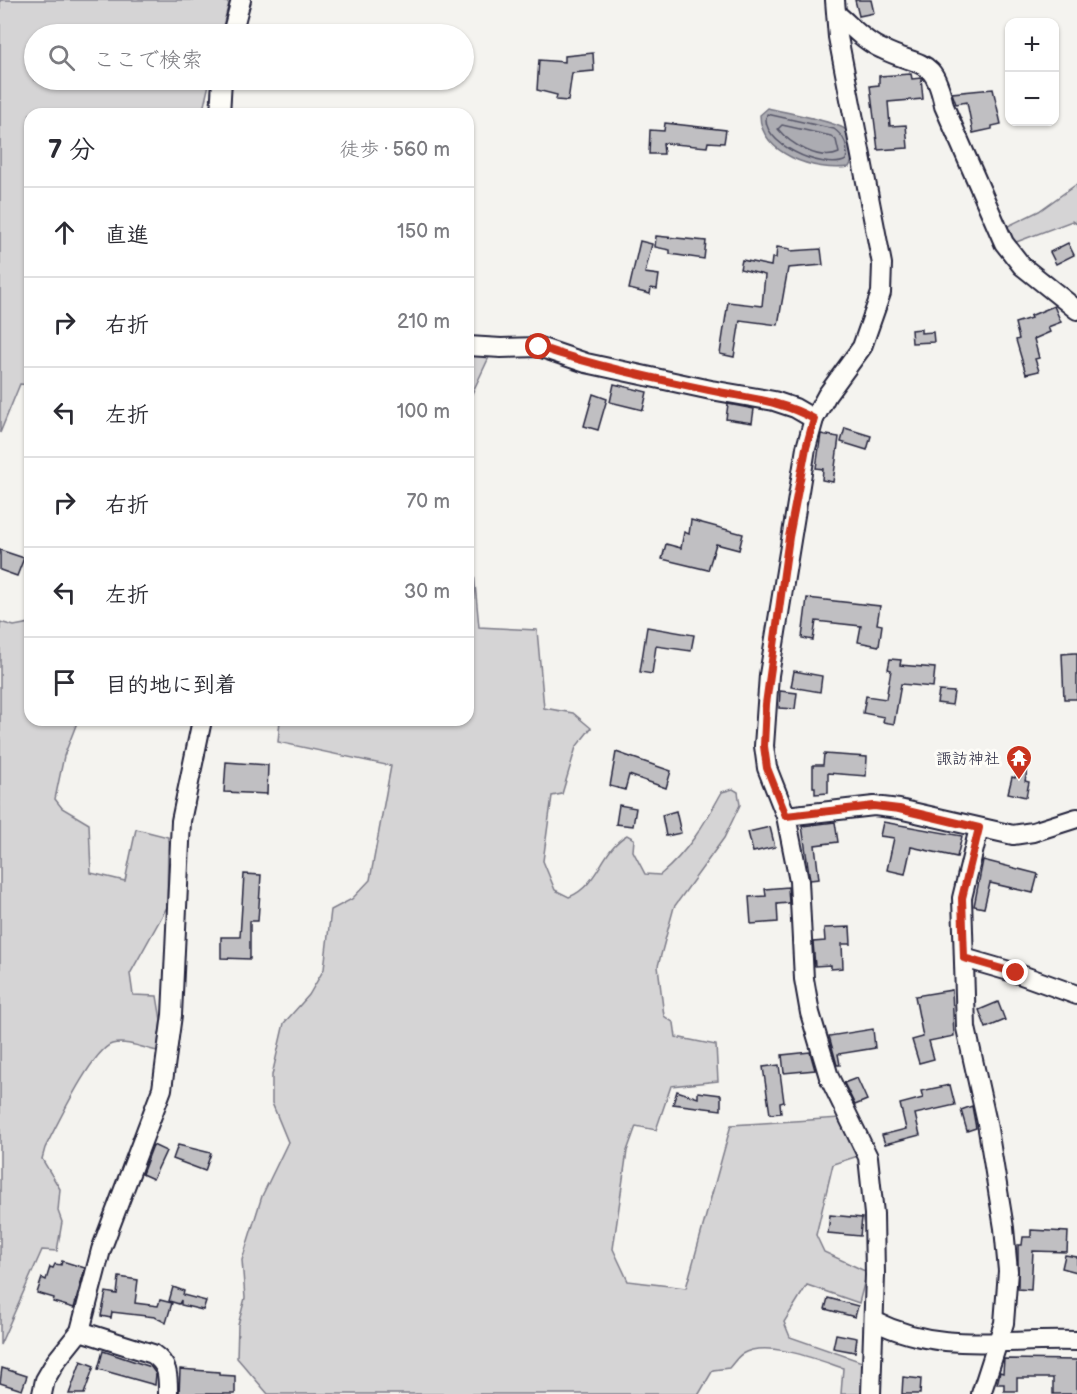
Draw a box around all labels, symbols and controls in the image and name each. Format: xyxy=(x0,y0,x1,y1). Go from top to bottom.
map controls xyxy=(1005,18,1059,126)
button: + xyxy=(1005,18,1059,72)
search box xyxy=(24,24,474,90)
icon: search xyxy=(45,41,78,74)
text: ここで検索 xyxy=(93,47,203,74)
button: − xyxy=(1005,72,1059,126)
text: 7 分 xyxy=(48,135,95,166)
text: 徒歩 · 560 m xyxy=(340,138,450,162)
icon: ahead xyxy=(48,216,81,249)
text: 150 m xyxy=(397,220,450,244)
text: 直進 xyxy=(105,222,149,249)
icon: right xyxy=(48,306,81,339)
text: 210 m xyxy=(397,310,450,334)
text: 右折 xyxy=(105,312,149,339)
route start xyxy=(525,333,551,359)
icon: left xyxy=(48,396,81,429)
text: 100 m xyxy=(397,400,450,424)
text: 左折 xyxy=(105,402,149,429)
icon: right xyxy=(48,486,81,519)
text: 70 m xyxy=(406,490,450,514)
text: 右折 xyxy=(105,492,149,519)
icon: left xyxy=(48,576,81,609)
text: 30 m xyxy=(404,580,450,604)
text: 左折 xyxy=(105,582,149,609)
icon: arrive xyxy=(48,666,81,699)
text: 目的地に到着 xyxy=(105,672,237,699)
temple icon: 諏訪神社 xyxy=(1004,743,1034,781)
place label: 諏訪神社 xyxy=(936,750,1000,769)
route end xyxy=(1002,959,1028,985)

